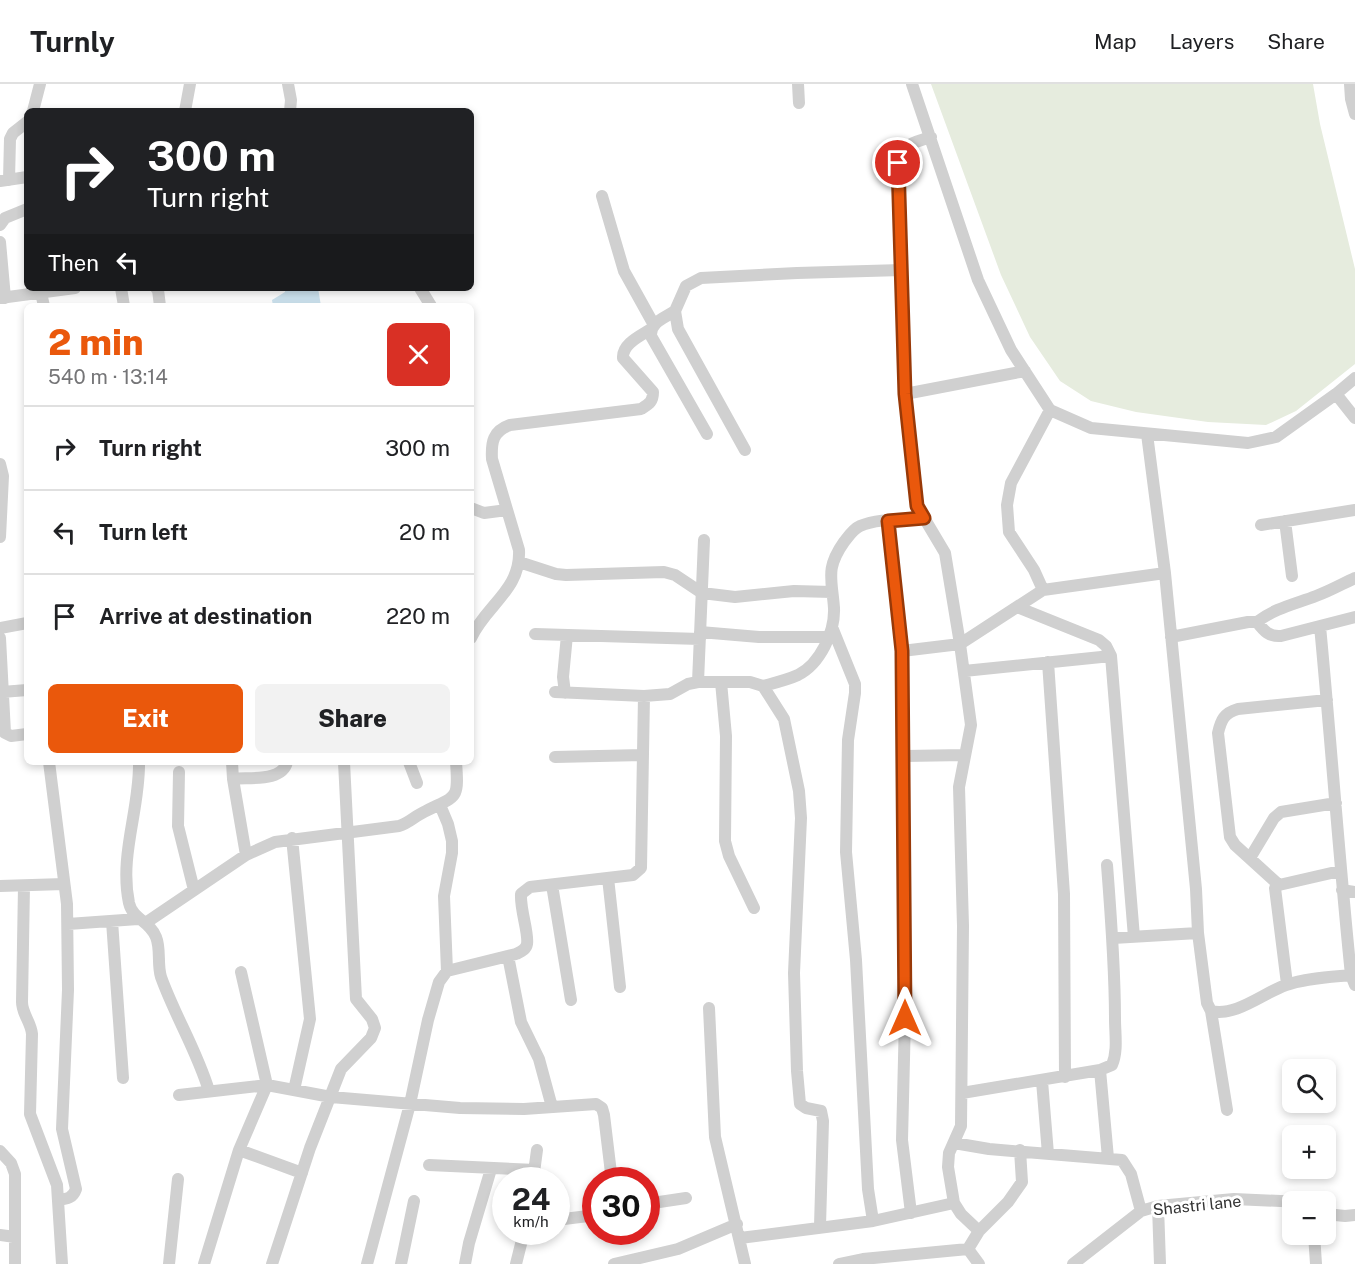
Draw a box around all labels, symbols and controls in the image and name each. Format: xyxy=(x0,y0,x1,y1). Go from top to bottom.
text: Turnly xyxy=(30,25,115,58)
text: Map xyxy=(1094,29,1137,54)
text: Layers xyxy=(1170,29,1234,54)
text: Share xyxy=(1267,29,1325,54)
text: 300 m xyxy=(147,131,276,180)
icon: right xyxy=(48,132,126,210)
pin xyxy=(872,137,923,188)
icon: arrive xyxy=(881,146,914,179)
text: Turn right xyxy=(147,181,270,213)
icon: left xyxy=(111,246,144,279)
text: Then xyxy=(48,250,99,276)
text: 2 min xyxy=(48,321,144,363)
button: close xyxy=(387,323,450,386)
text: 540 m · 13:14 xyxy=(48,365,168,389)
icon: right xyxy=(48,432,81,465)
text: Turn right xyxy=(99,435,202,461)
text: 300 m xyxy=(385,435,450,461)
icon: left xyxy=(48,516,81,549)
text: Turn left xyxy=(99,519,188,545)
text: 20 m xyxy=(399,519,450,545)
icon: arrive xyxy=(48,600,81,633)
text: Arrive at destination xyxy=(99,603,312,629)
text: 220 m xyxy=(386,603,450,629)
button: Exit xyxy=(48,684,243,753)
button: Share xyxy=(255,684,450,753)
position arrow xyxy=(873,986,937,1050)
map controls xyxy=(1282,1059,1336,1245)
button: search xyxy=(1282,1059,1336,1113)
button: + xyxy=(1282,1125,1336,1179)
speed limit sign: 30 xyxy=(582,1167,660,1245)
text: 24 xyxy=(512,1181,550,1217)
street label: Shastri lane xyxy=(1152,1191,1242,1220)
button: − xyxy=(1282,1191,1336,1245)
text: km/h xyxy=(513,1213,549,1230)

